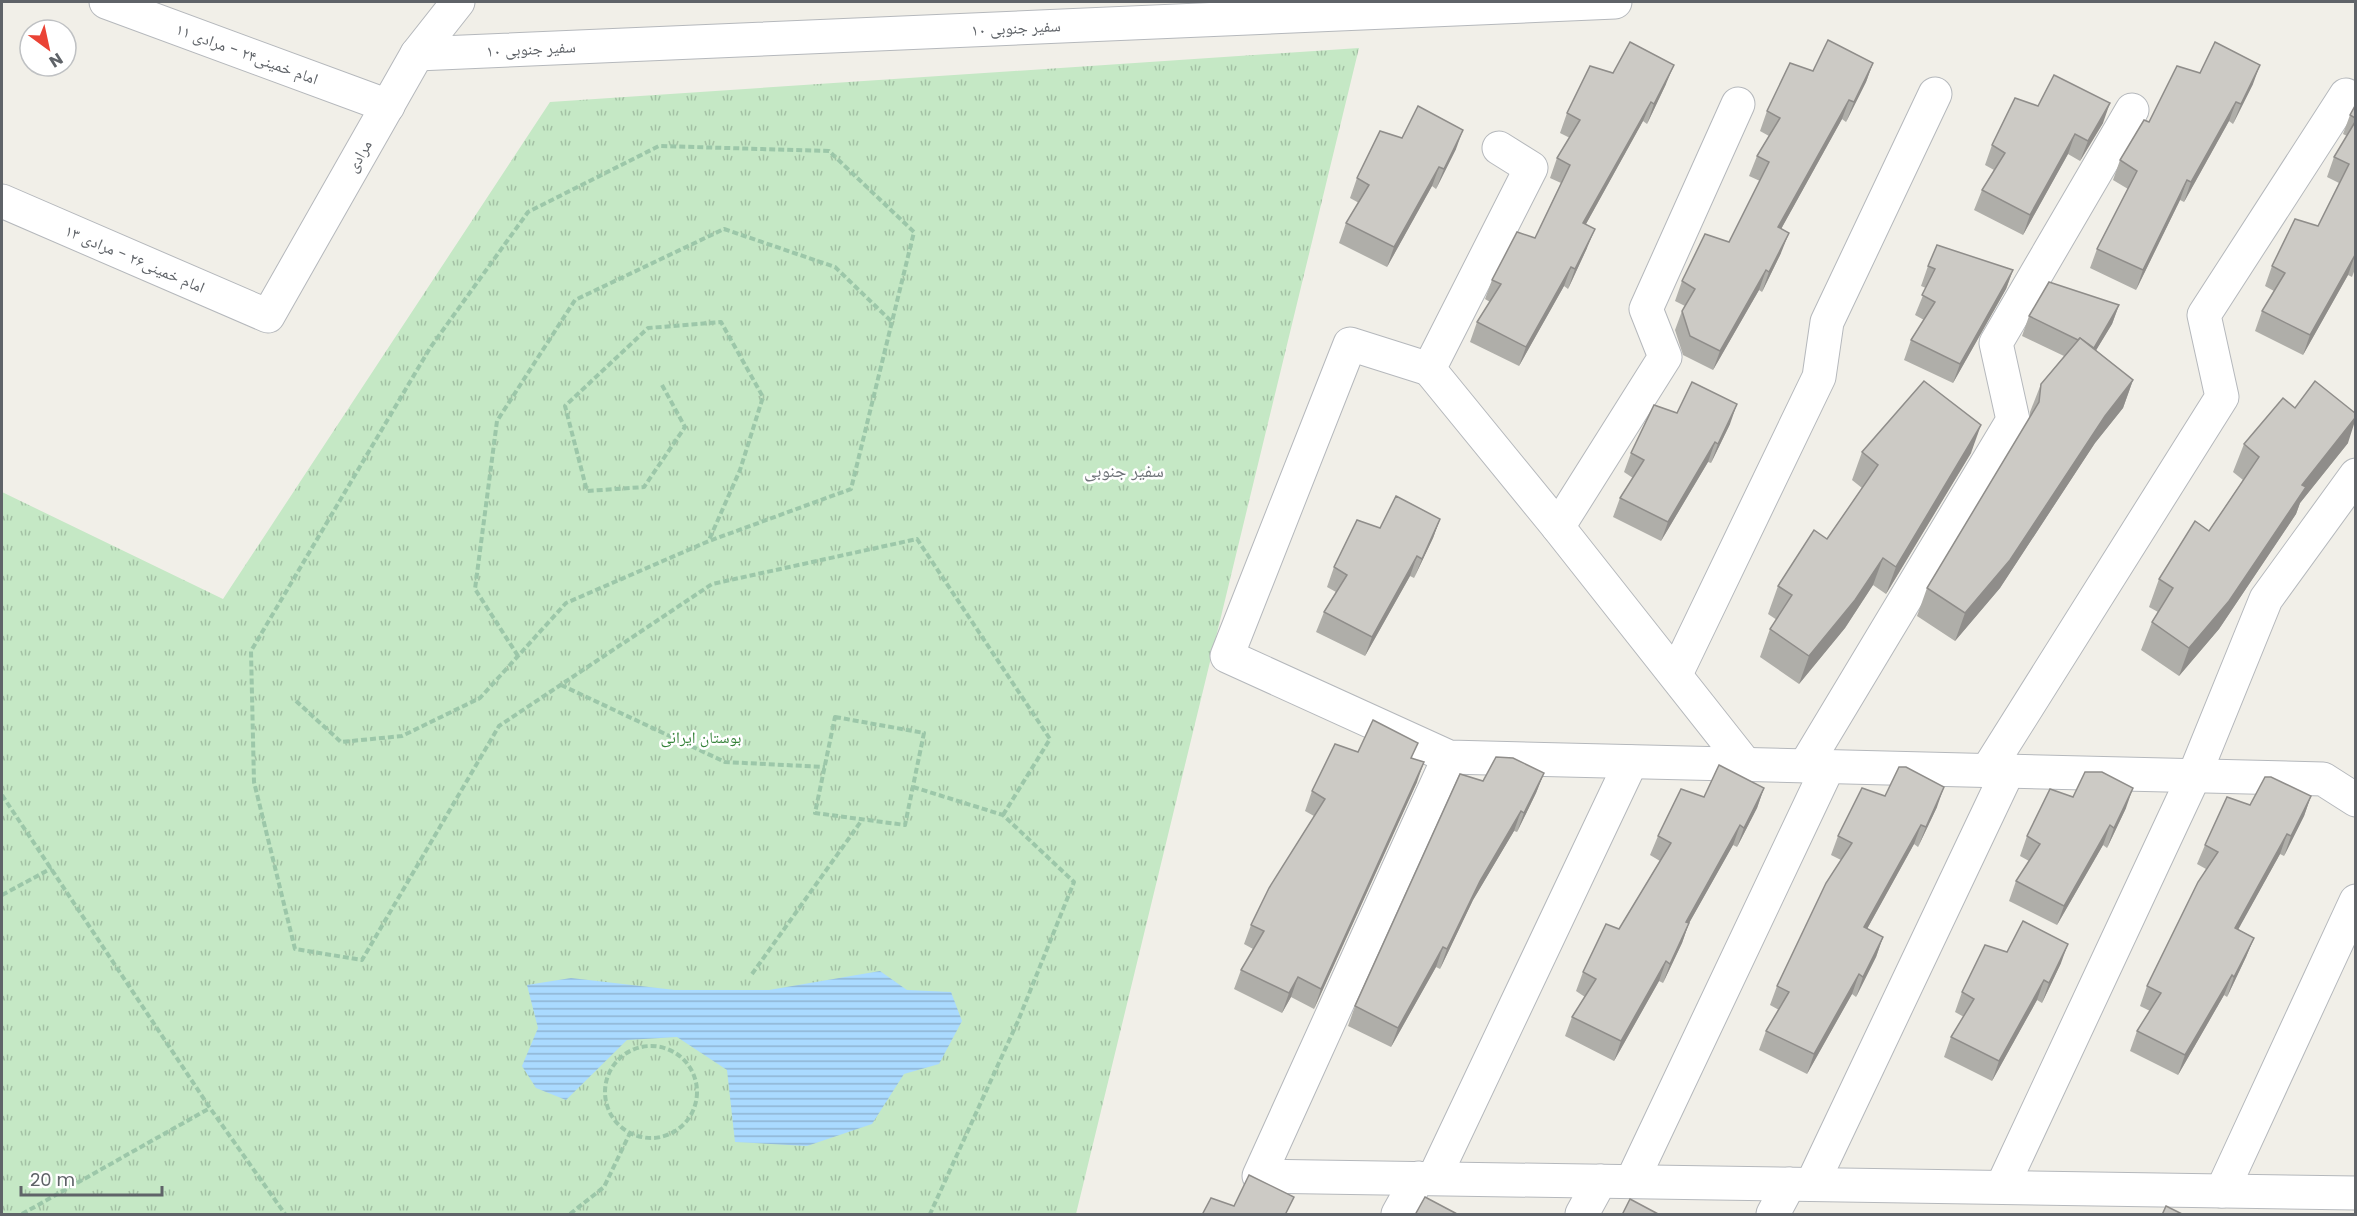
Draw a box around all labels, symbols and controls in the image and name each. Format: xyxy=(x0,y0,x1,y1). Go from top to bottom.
street label: سفیر جنوبی ۱۰ xyxy=(971,14,1061,42)
north arrow xyxy=(18,18,78,78)
street label: امام خمینی۲۴ - مرادی ۱۱ xyxy=(173,18,321,90)
street label: سفیر جنوبی ۱۰ xyxy=(486,35,576,63)
text: N xyxy=(45,47,67,73)
street label: مرادی xyxy=(341,135,377,177)
street label: امام خمینی۲۶ - مرادی ۱۳ xyxy=(61,219,209,299)
district label: سفیر جنوبی xyxy=(1084,458,1164,483)
park label: بوستان ایرانی xyxy=(661,726,741,749)
scale bar xyxy=(21,1159,162,1197)
text: 20 m xyxy=(30,1167,75,1192)

